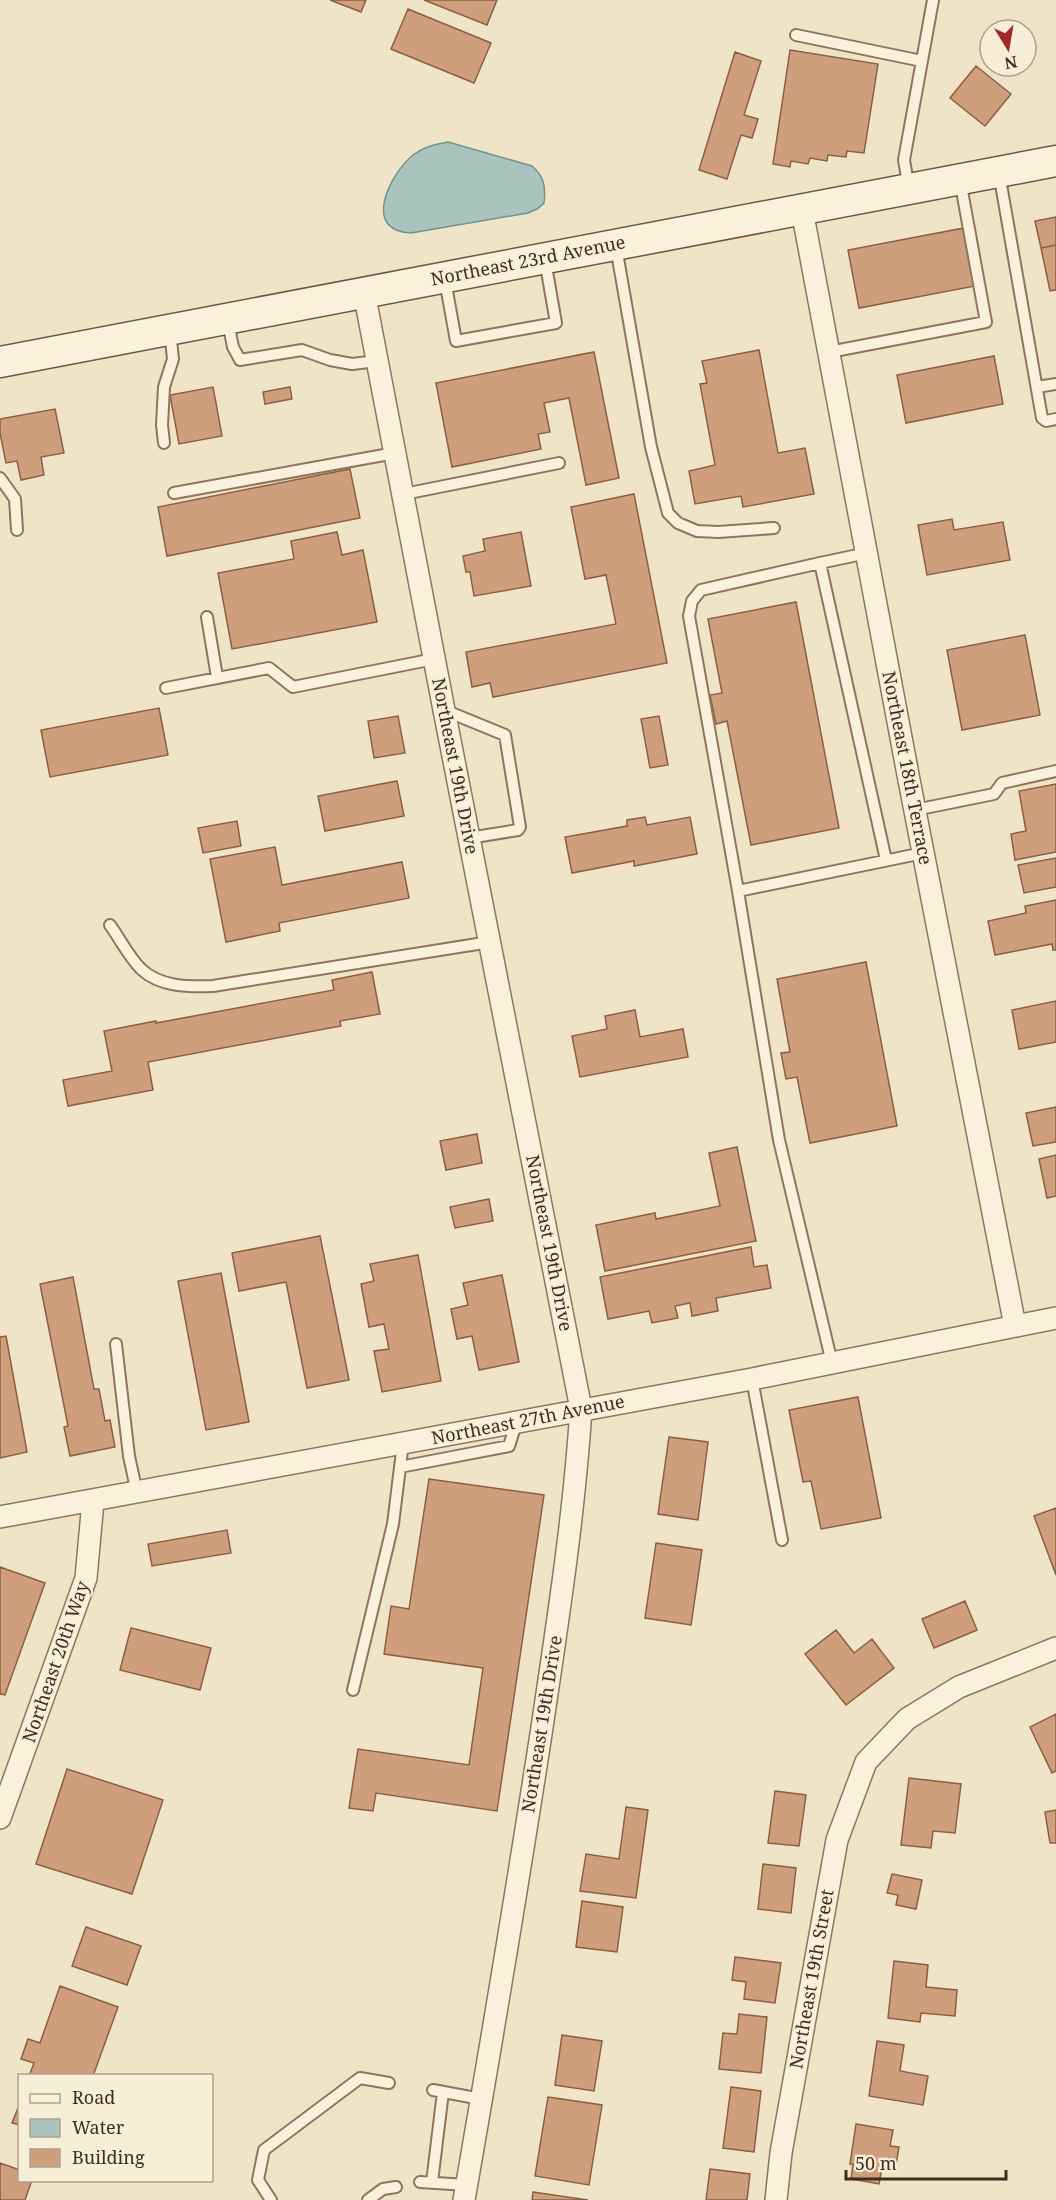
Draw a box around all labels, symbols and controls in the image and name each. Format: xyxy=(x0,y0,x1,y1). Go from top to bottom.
north arrow xyxy=(978,18,1038,78)
text: N xyxy=(1002,51,1019,75)
street label: Northeast 23rd Avenue xyxy=(428,229,627,291)
street label: Northeast 18th Terrace xyxy=(877,669,939,867)
street label: Northeast 19th Drive xyxy=(427,676,485,856)
street label: Northeast 19th Drive xyxy=(521,1153,579,1333)
street label: Northeast 27th Avenue xyxy=(429,1389,626,1450)
street label: Northeast 20th Way xyxy=(16,1577,94,1746)
street label: Northeast 19th Drive xyxy=(515,1633,567,1814)
street label: Northeast 19th Street xyxy=(783,1887,839,2071)
legend xyxy=(18,2074,213,2182)
text: Road xyxy=(72,2085,115,2109)
text: Water xyxy=(72,2115,125,2139)
scale bar xyxy=(846,2143,1006,2181)
text: Building xyxy=(72,2145,145,2169)
text: 50 m xyxy=(855,2151,897,2175)

